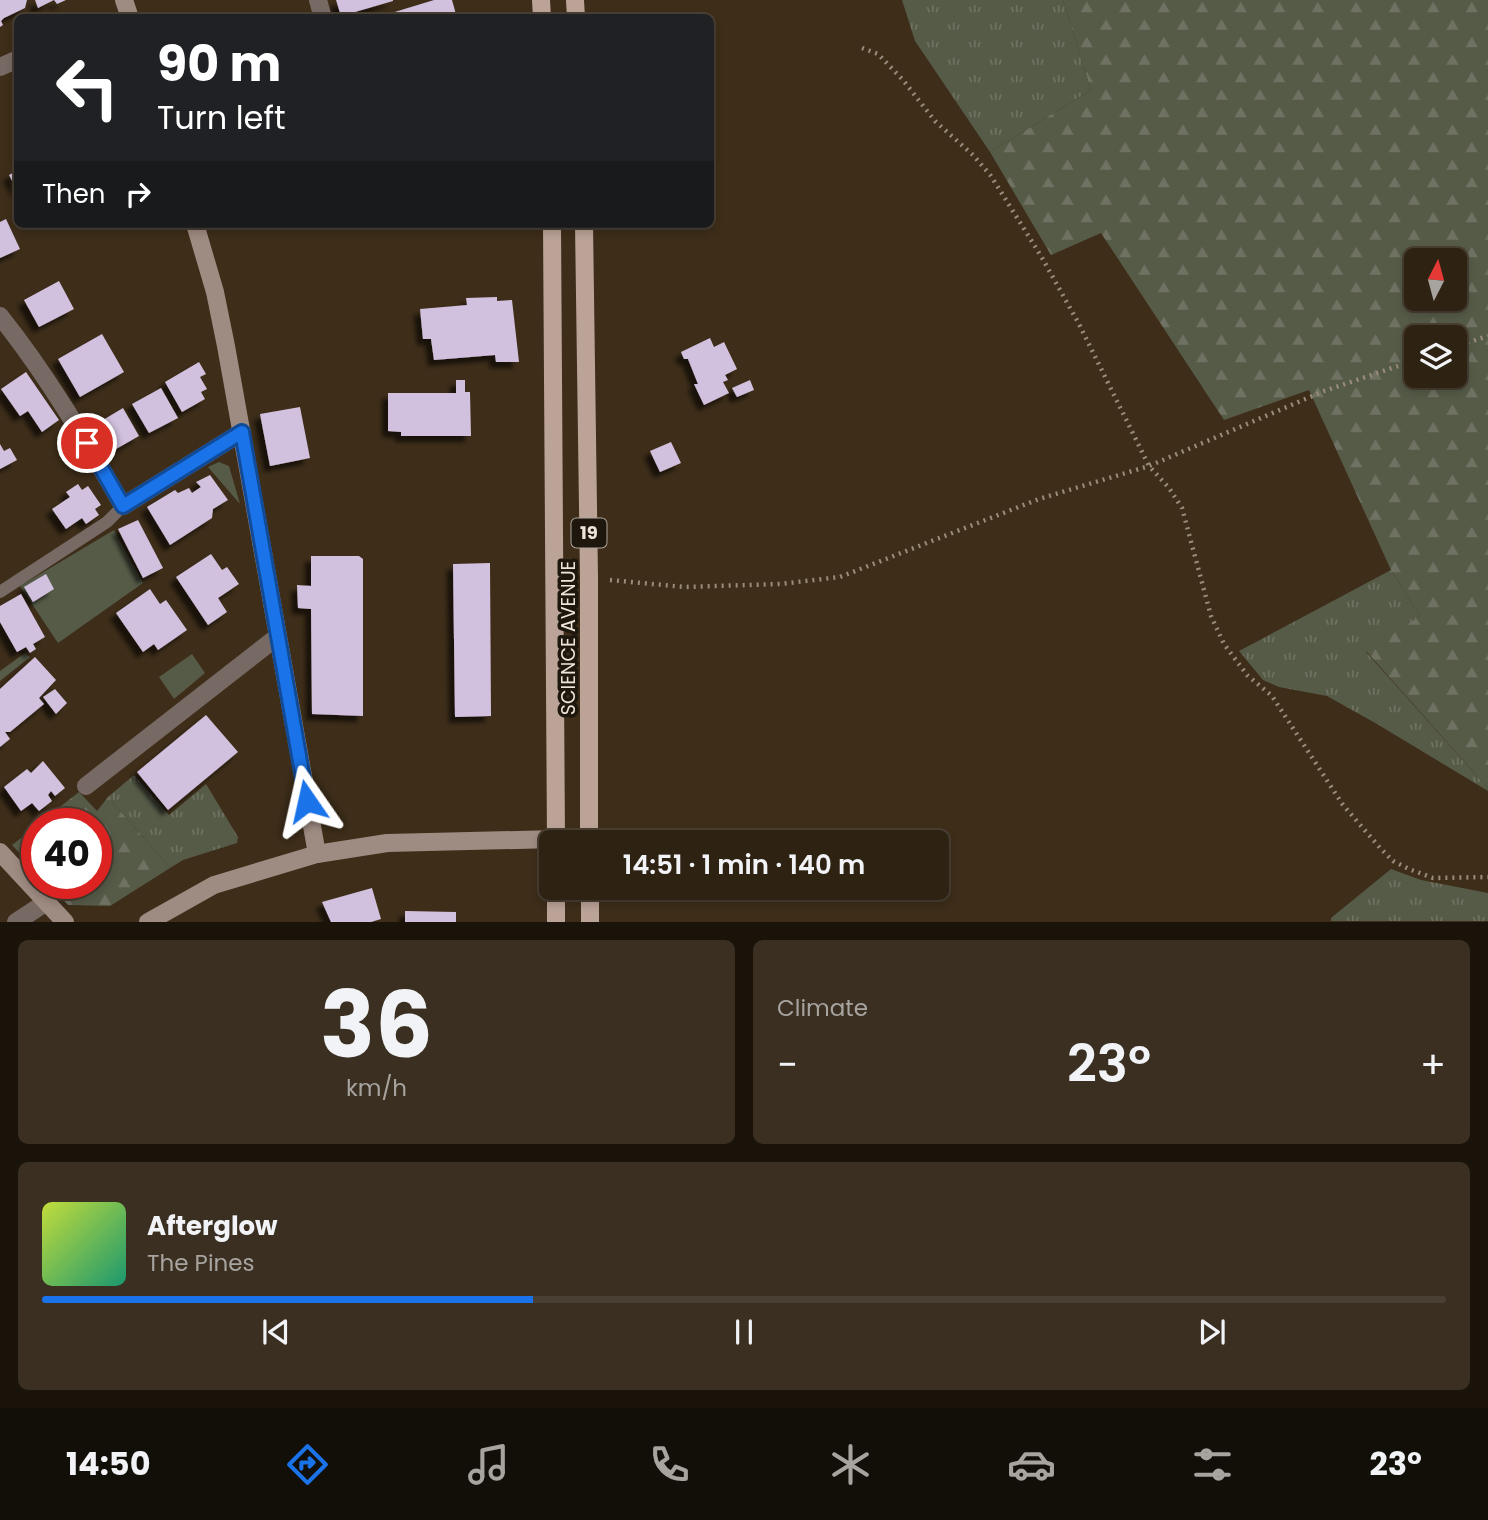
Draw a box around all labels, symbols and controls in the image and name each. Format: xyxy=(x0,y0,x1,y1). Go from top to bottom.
text: 90 m xyxy=(157,30,281,98)
icon: left xyxy=(42,42,133,133)
text: Turn left xyxy=(157,95,286,140)
icon: right xyxy=(119,175,157,213)
text: Then xyxy=(42,176,105,212)
north arrow xyxy=(1404,248,1466,312)
map controls xyxy=(1404,248,1467,388)
button: layers xyxy=(1404,325,1467,388)
pin xyxy=(57,413,117,473)
icon: arrive xyxy=(68,424,106,462)
road number: 19 xyxy=(572,518,606,548)
street label: SCIENCE AVENUE xyxy=(555,561,582,715)
position arrow xyxy=(270,764,344,838)
speed limit sign: 40 xyxy=(21,808,112,899)
text: 14:51 · 1 min · 140 m xyxy=(623,847,865,883)
text: 36 xyxy=(320,961,433,1089)
text: Climate xyxy=(777,992,868,1024)
text: 23° xyxy=(1067,1027,1151,1100)
text: − xyxy=(777,1038,798,1091)
text: + xyxy=(1420,1038,1446,1091)
text: km/h xyxy=(346,1072,407,1104)
text: Afterglow xyxy=(147,1208,278,1244)
text: The Pines xyxy=(147,1247,255,1279)
icon: previous xyxy=(257,1313,295,1351)
icon: pause xyxy=(725,1313,763,1351)
icon: next xyxy=(1193,1313,1231,1351)
icon: directions xyxy=(283,1440,332,1489)
icon: music xyxy=(464,1440,513,1489)
icon: phone xyxy=(645,1440,694,1489)
icon: climate xyxy=(826,1440,875,1489)
icon: car xyxy=(1007,1440,1056,1489)
icon: filters xyxy=(1188,1440,1237,1489)
text: 14:50 xyxy=(66,1441,151,1486)
text: 23° xyxy=(1369,1441,1422,1486)

